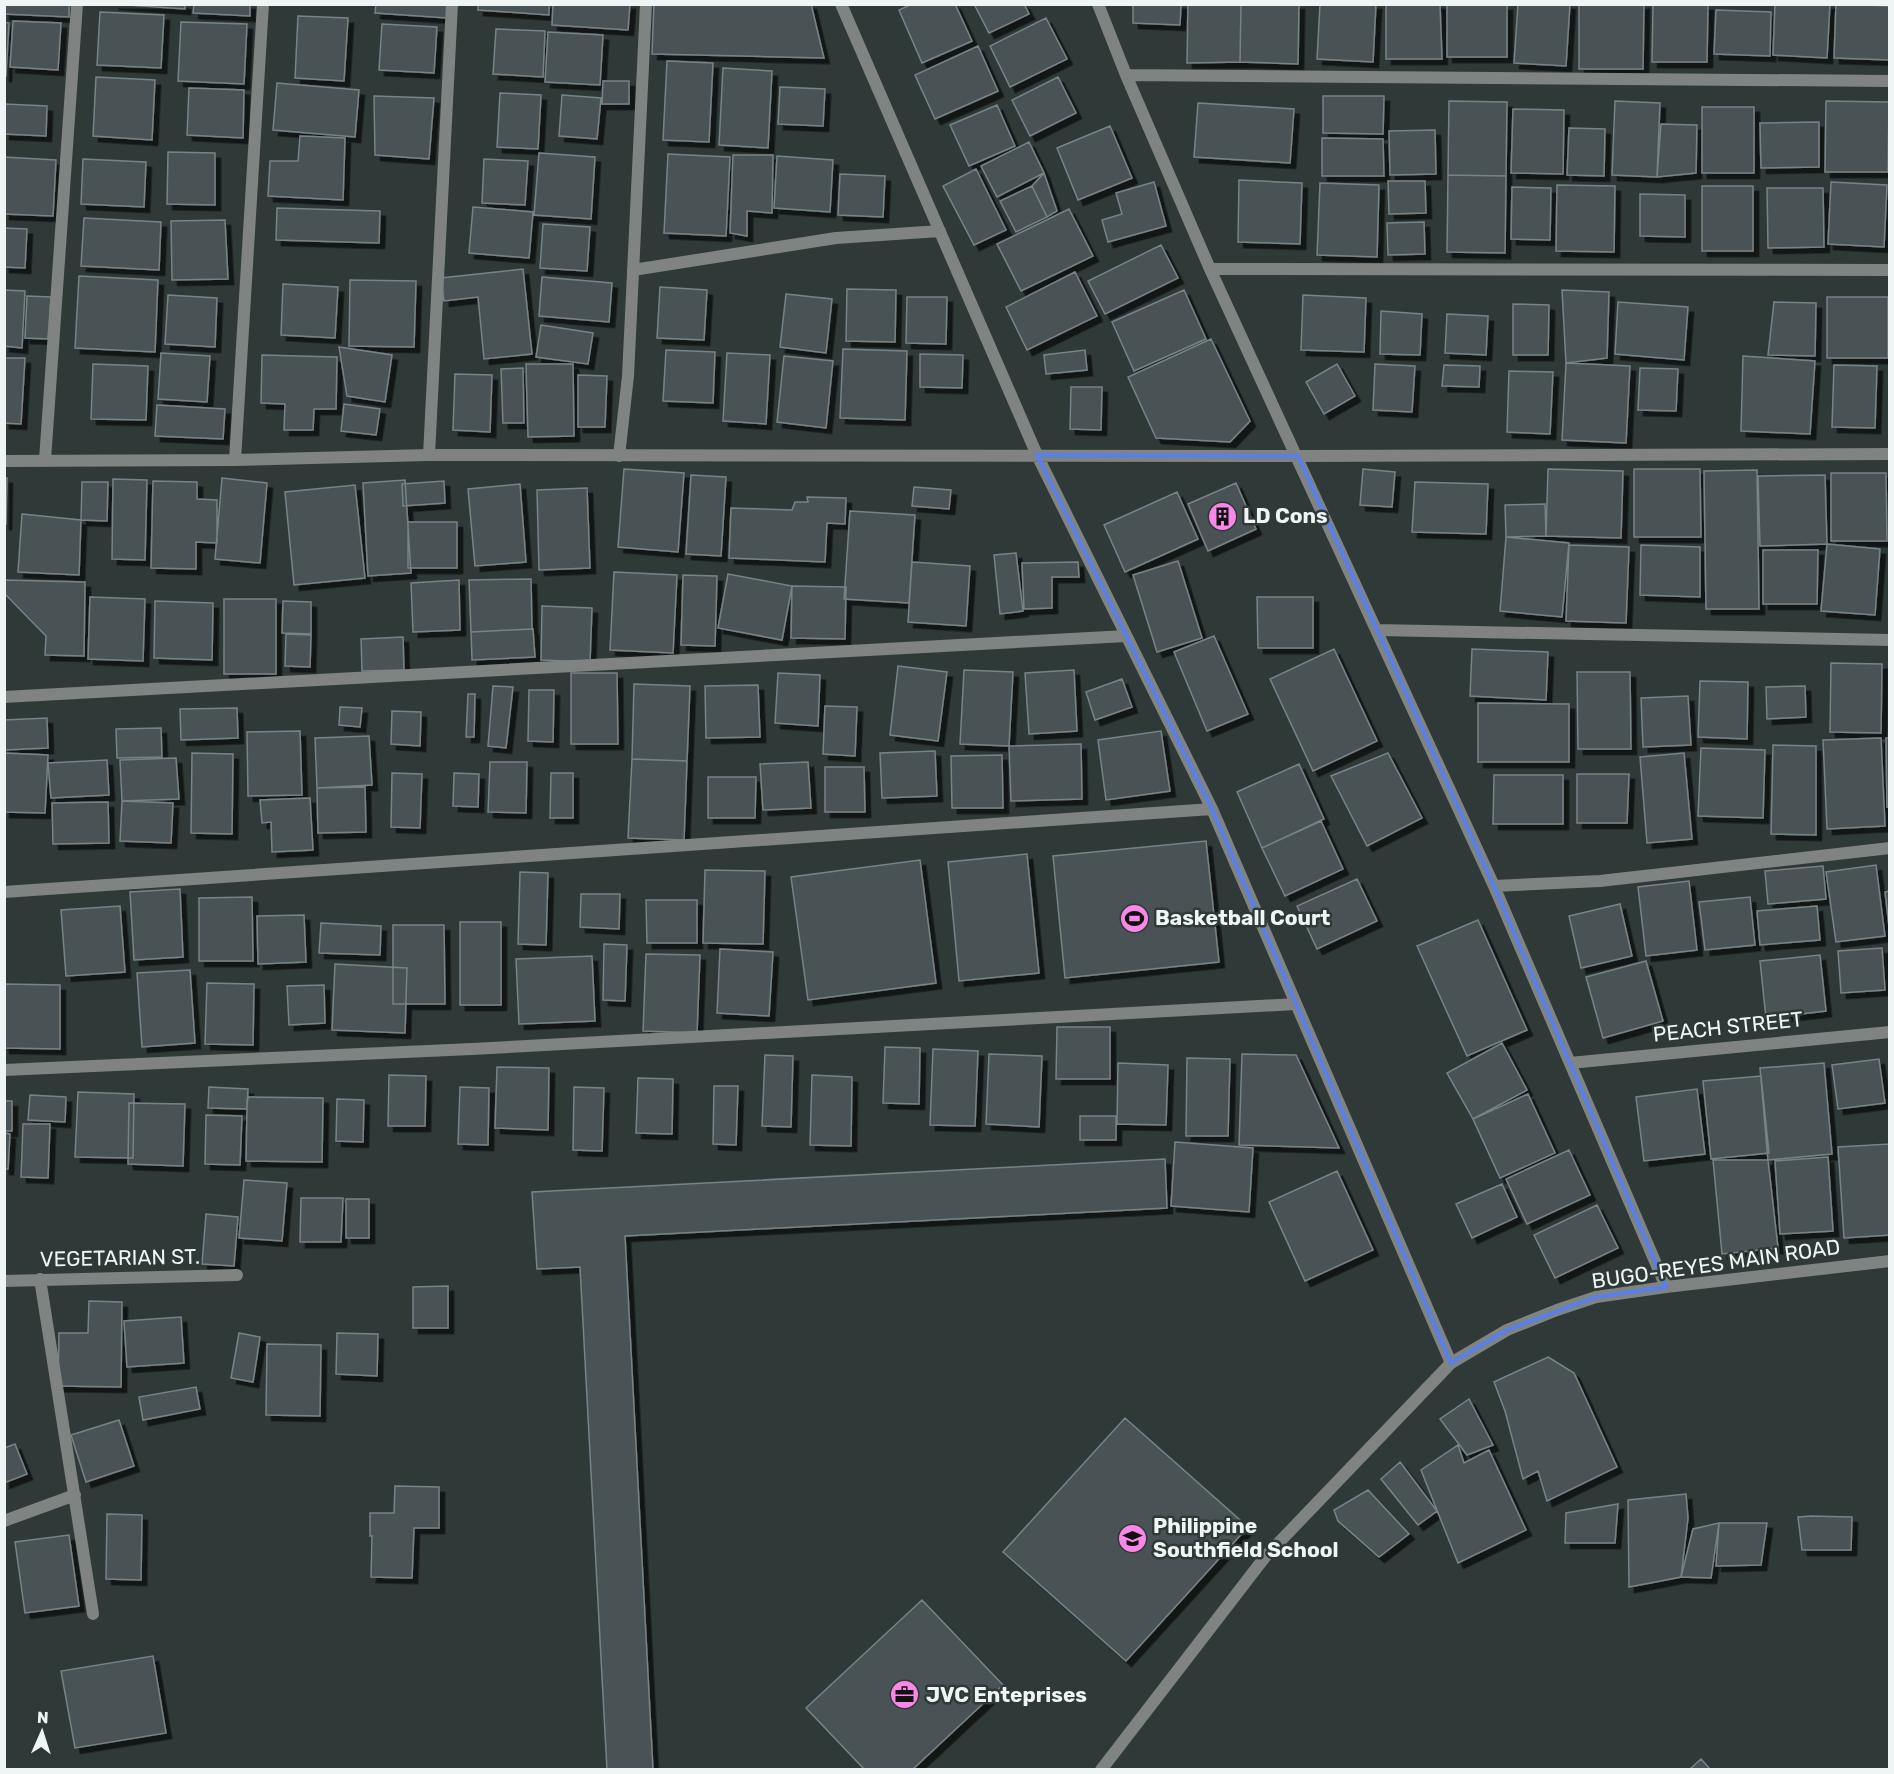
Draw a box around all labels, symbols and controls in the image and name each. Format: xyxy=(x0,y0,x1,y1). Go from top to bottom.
building icon: LD Cons xyxy=(1206,500,1238,532)
place label: LD Cons xyxy=(1243,503,1328,528)
sports icon: Basketball Court xyxy=(1118,902,1150,934)
place label: Basketball Court xyxy=(1155,905,1331,930)
street label: PEACH STREET xyxy=(1652,1006,1804,1047)
street label: BUGO-REYES MAIN ROAD xyxy=(1590,1234,1842,1293)
street label: VEGETARIAN ST. xyxy=(40,1244,200,1271)
place label: Philippine Southfield School xyxy=(1153,1513,1339,1562)
school or university icon: Philippine Southfield School xyxy=(1116,1522,1148,1554)
office icon: JVC Enteprises xyxy=(889,1679,921,1711)
place label: JVC Enteprises xyxy=(926,1682,1087,1707)
north arrow xyxy=(12,1702,72,1762)
text: N xyxy=(37,1708,49,1727)

